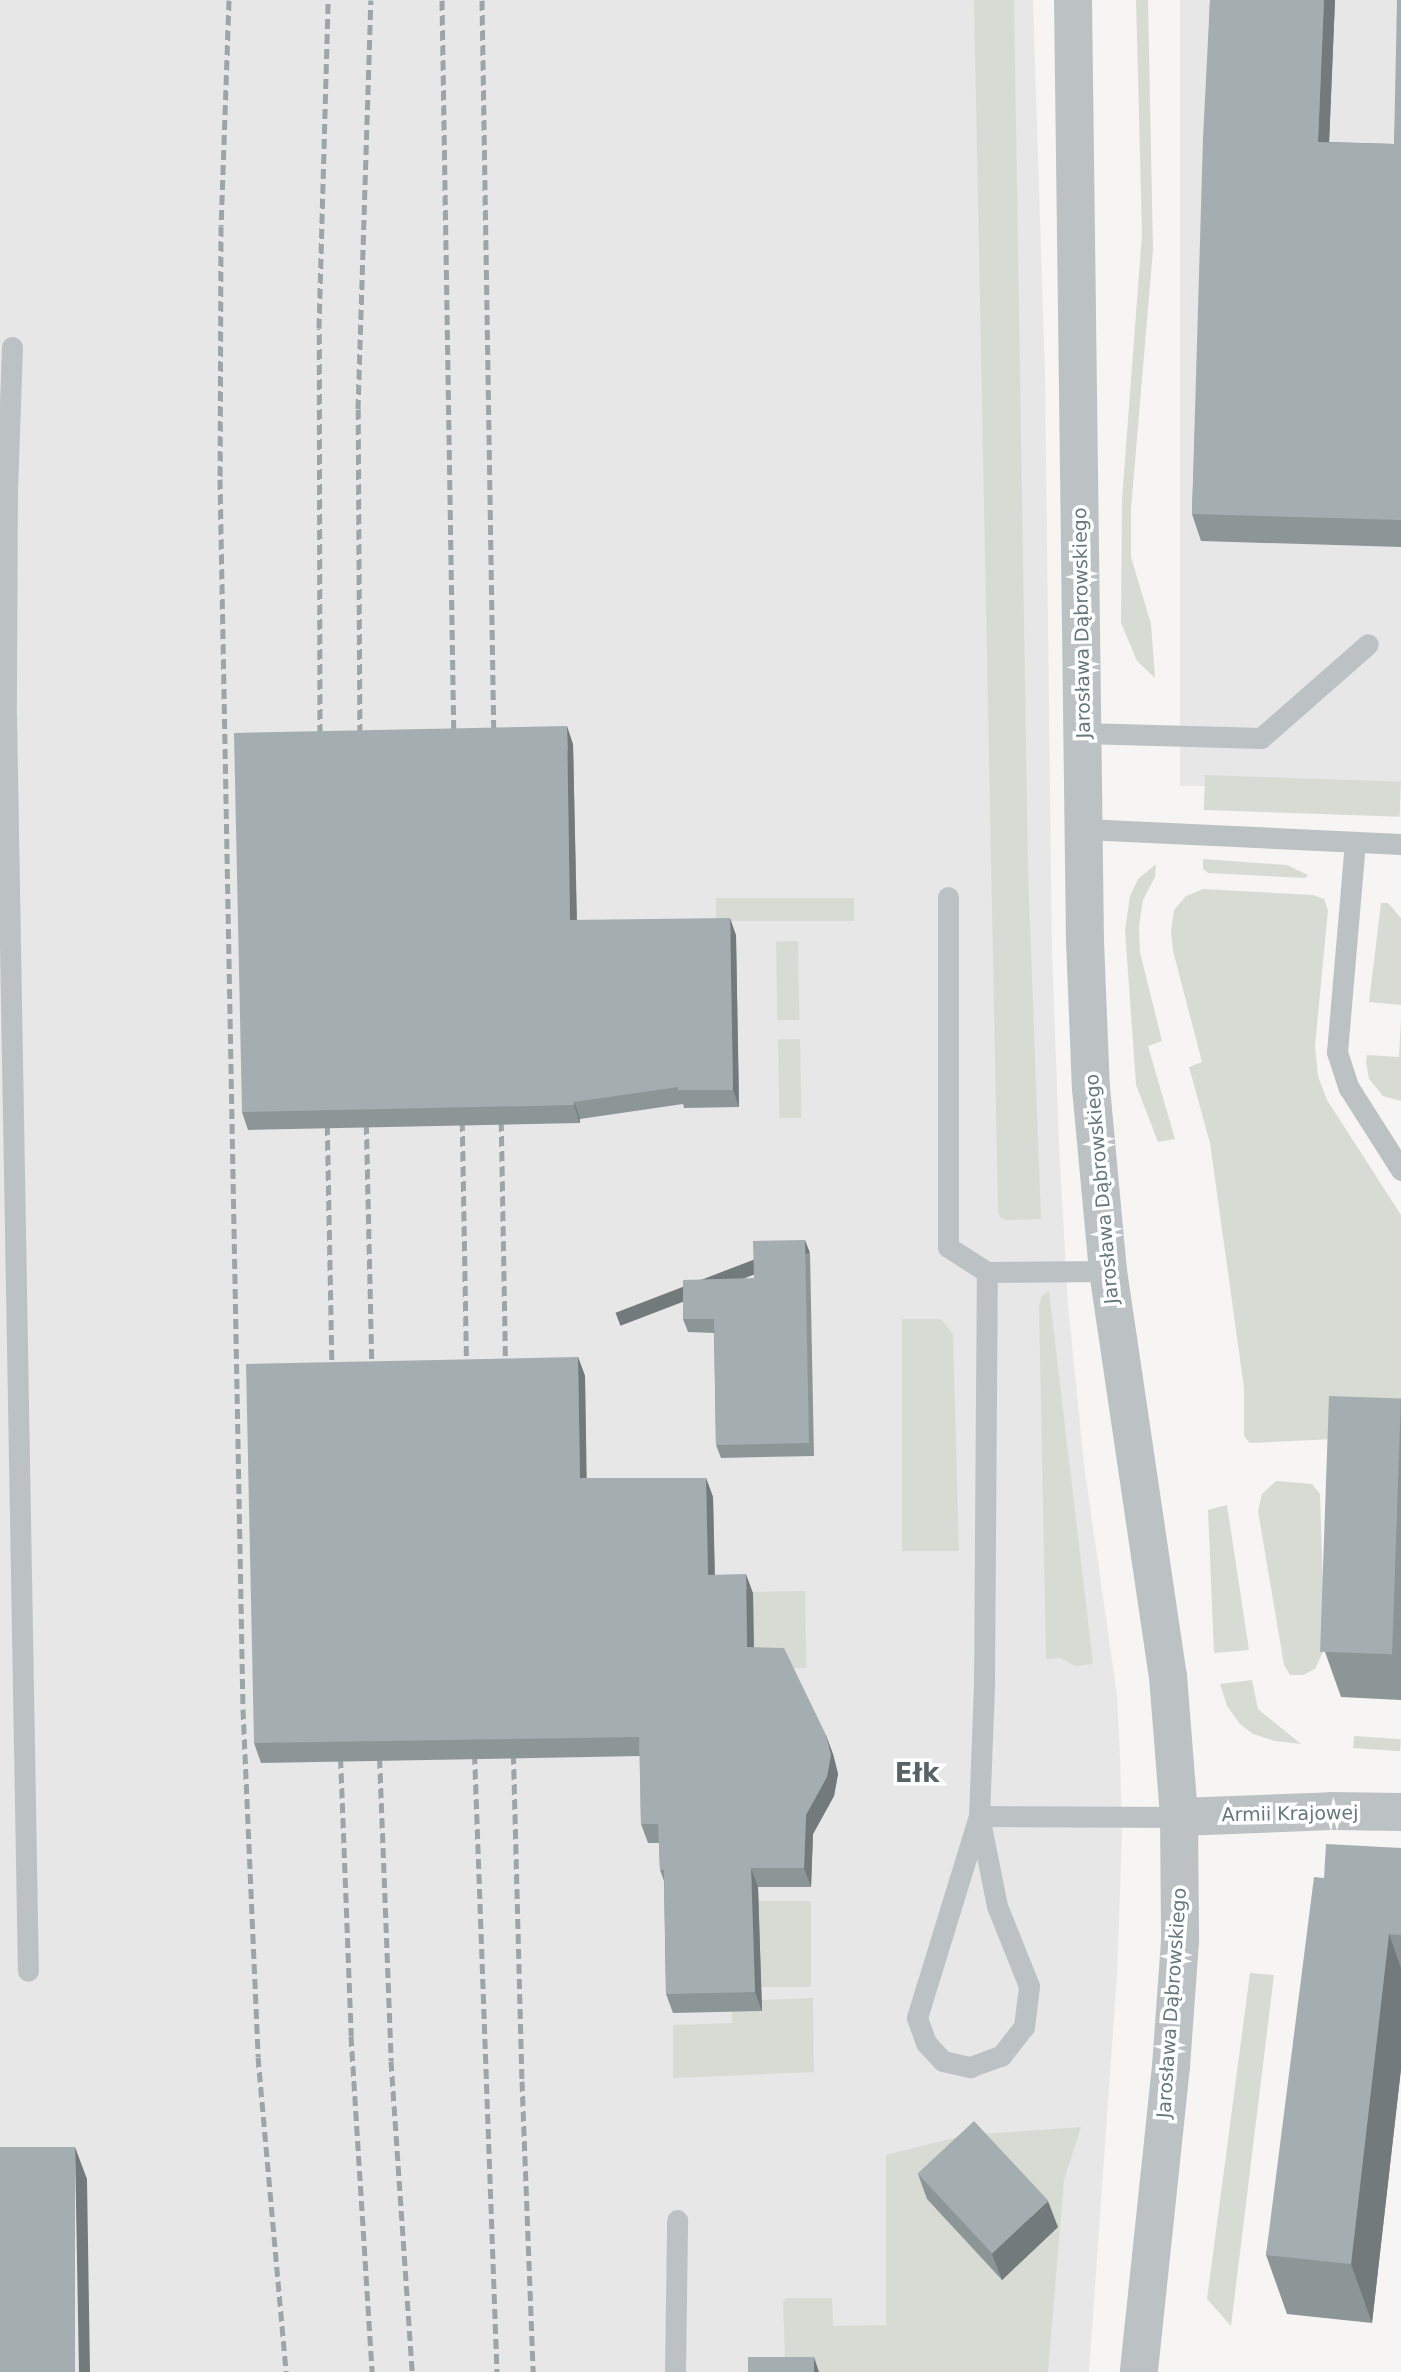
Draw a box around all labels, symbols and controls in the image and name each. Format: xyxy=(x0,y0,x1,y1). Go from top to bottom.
street label: Jarosława Dąbrowskiego xyxy=(1069,507,1095,739)
street label: Jarosława Dąbrowskiego xyxy=(1081,1073,1123,1305)
district label: Ełk xyxy=(895,1758,939,1790)
street label: Armii Krajowej xyxy=(1221,1801,1359,1827)
street label: Jarosława Dąbrowskiego xyxy=(1153,1887,1191,2119)

